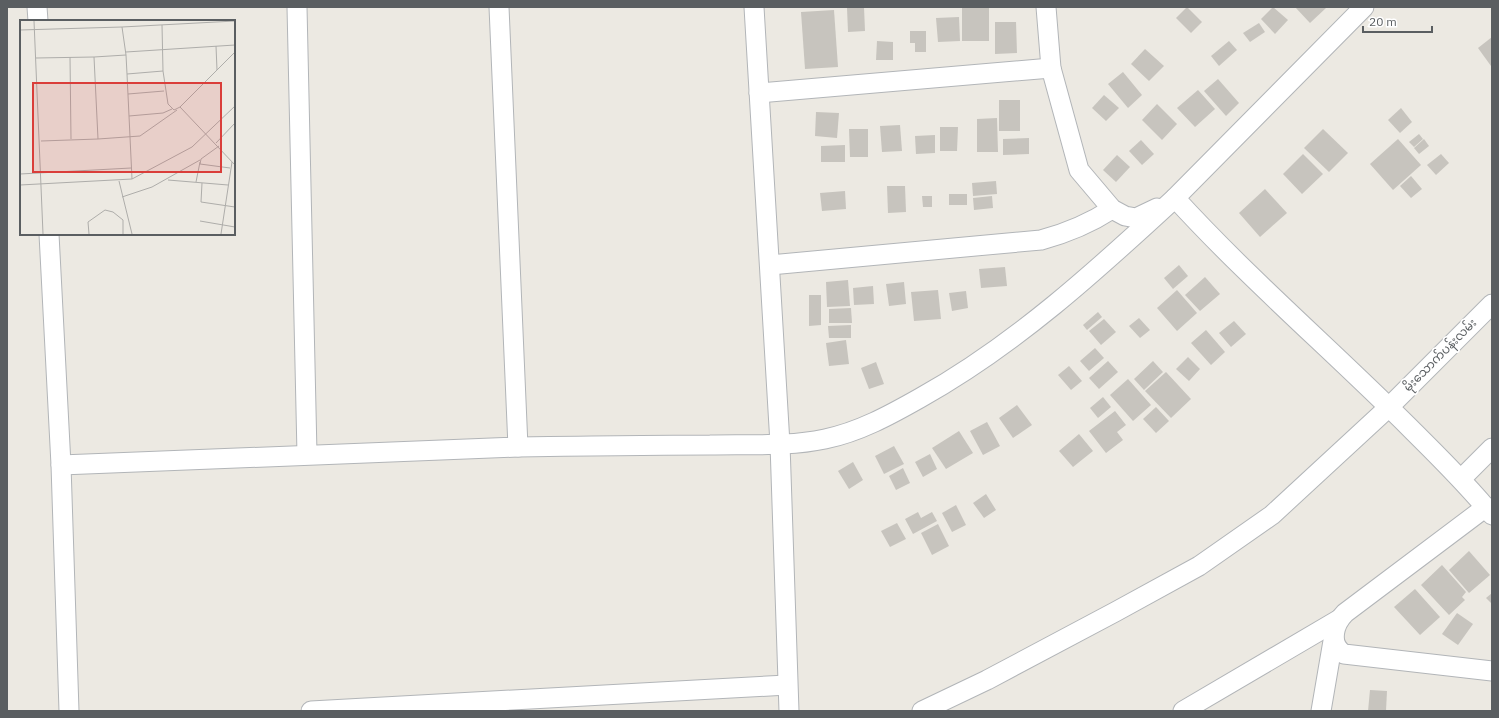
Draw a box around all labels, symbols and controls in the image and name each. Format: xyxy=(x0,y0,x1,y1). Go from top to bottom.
scale bar xyxy=(1363,8,1432,34)
text: 20 m xyxy=(1369,14,1397,29)
inset map xyxy=(20,20,235,235)
street label: မိုးသောက်ပန်းလမ်း xyxy=(1399,314,1481,396)

